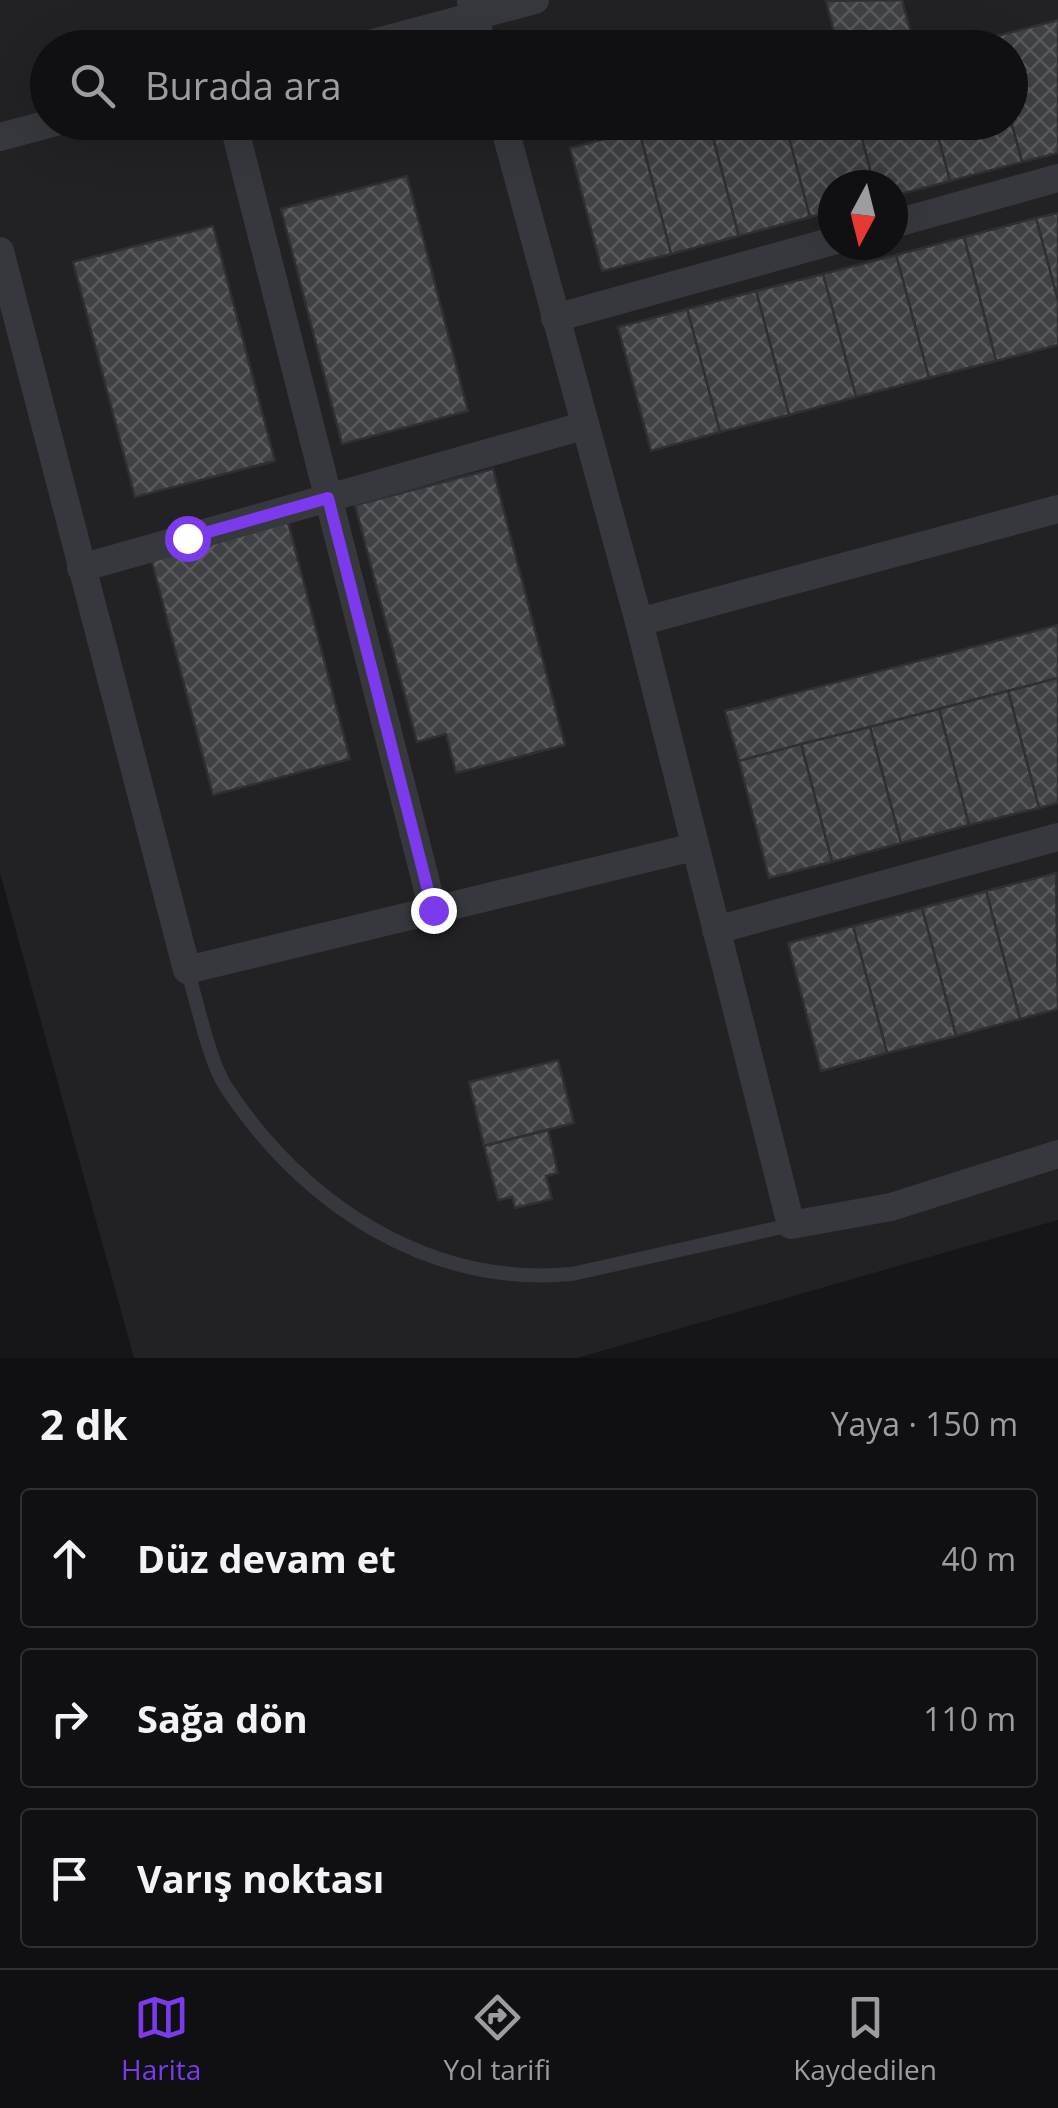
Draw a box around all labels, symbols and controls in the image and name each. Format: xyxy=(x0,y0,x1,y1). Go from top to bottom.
search box xyxy=(30,30,1028,140)
icon: search xyxy=(65,58,120,113)
text: Burada ara xyxy=(145,59,342,111)
north arrow xyxy=(818,170,908,260)
route start xyxy=(165,516,211,562)
route end xyxy=(411,888,457,934)
text: 2 dk xyxy=(40,1395,128,1452)
text: Yaya · 150 m xyxy=(831,1402,1018,1445)
icon: ahead xyxy=(42,1531,97,1586)
text: Düz devam et xyxy=(137,1532,396,1584)
text: 40 m xyxy=(941,1537,1016,1580)
icon: right xyxy=(42,1691,97,1746)
text: Sağa dön xyxy=(137,1692,308,1744)
text: 110 m xyxy=(923,1697,1016,1740)
icon: arrive xyxy=(42,1851,97,1906)
text: Varış noktası xyxy=(137,1852,384,1904)
tab: Harita xyxy=(121,1990,201,2088)
tab: Yol tarifi xyxy=(444,1990,551,2088)
tab: Kaydedilen xyxy=(793,1990,937,2088)

